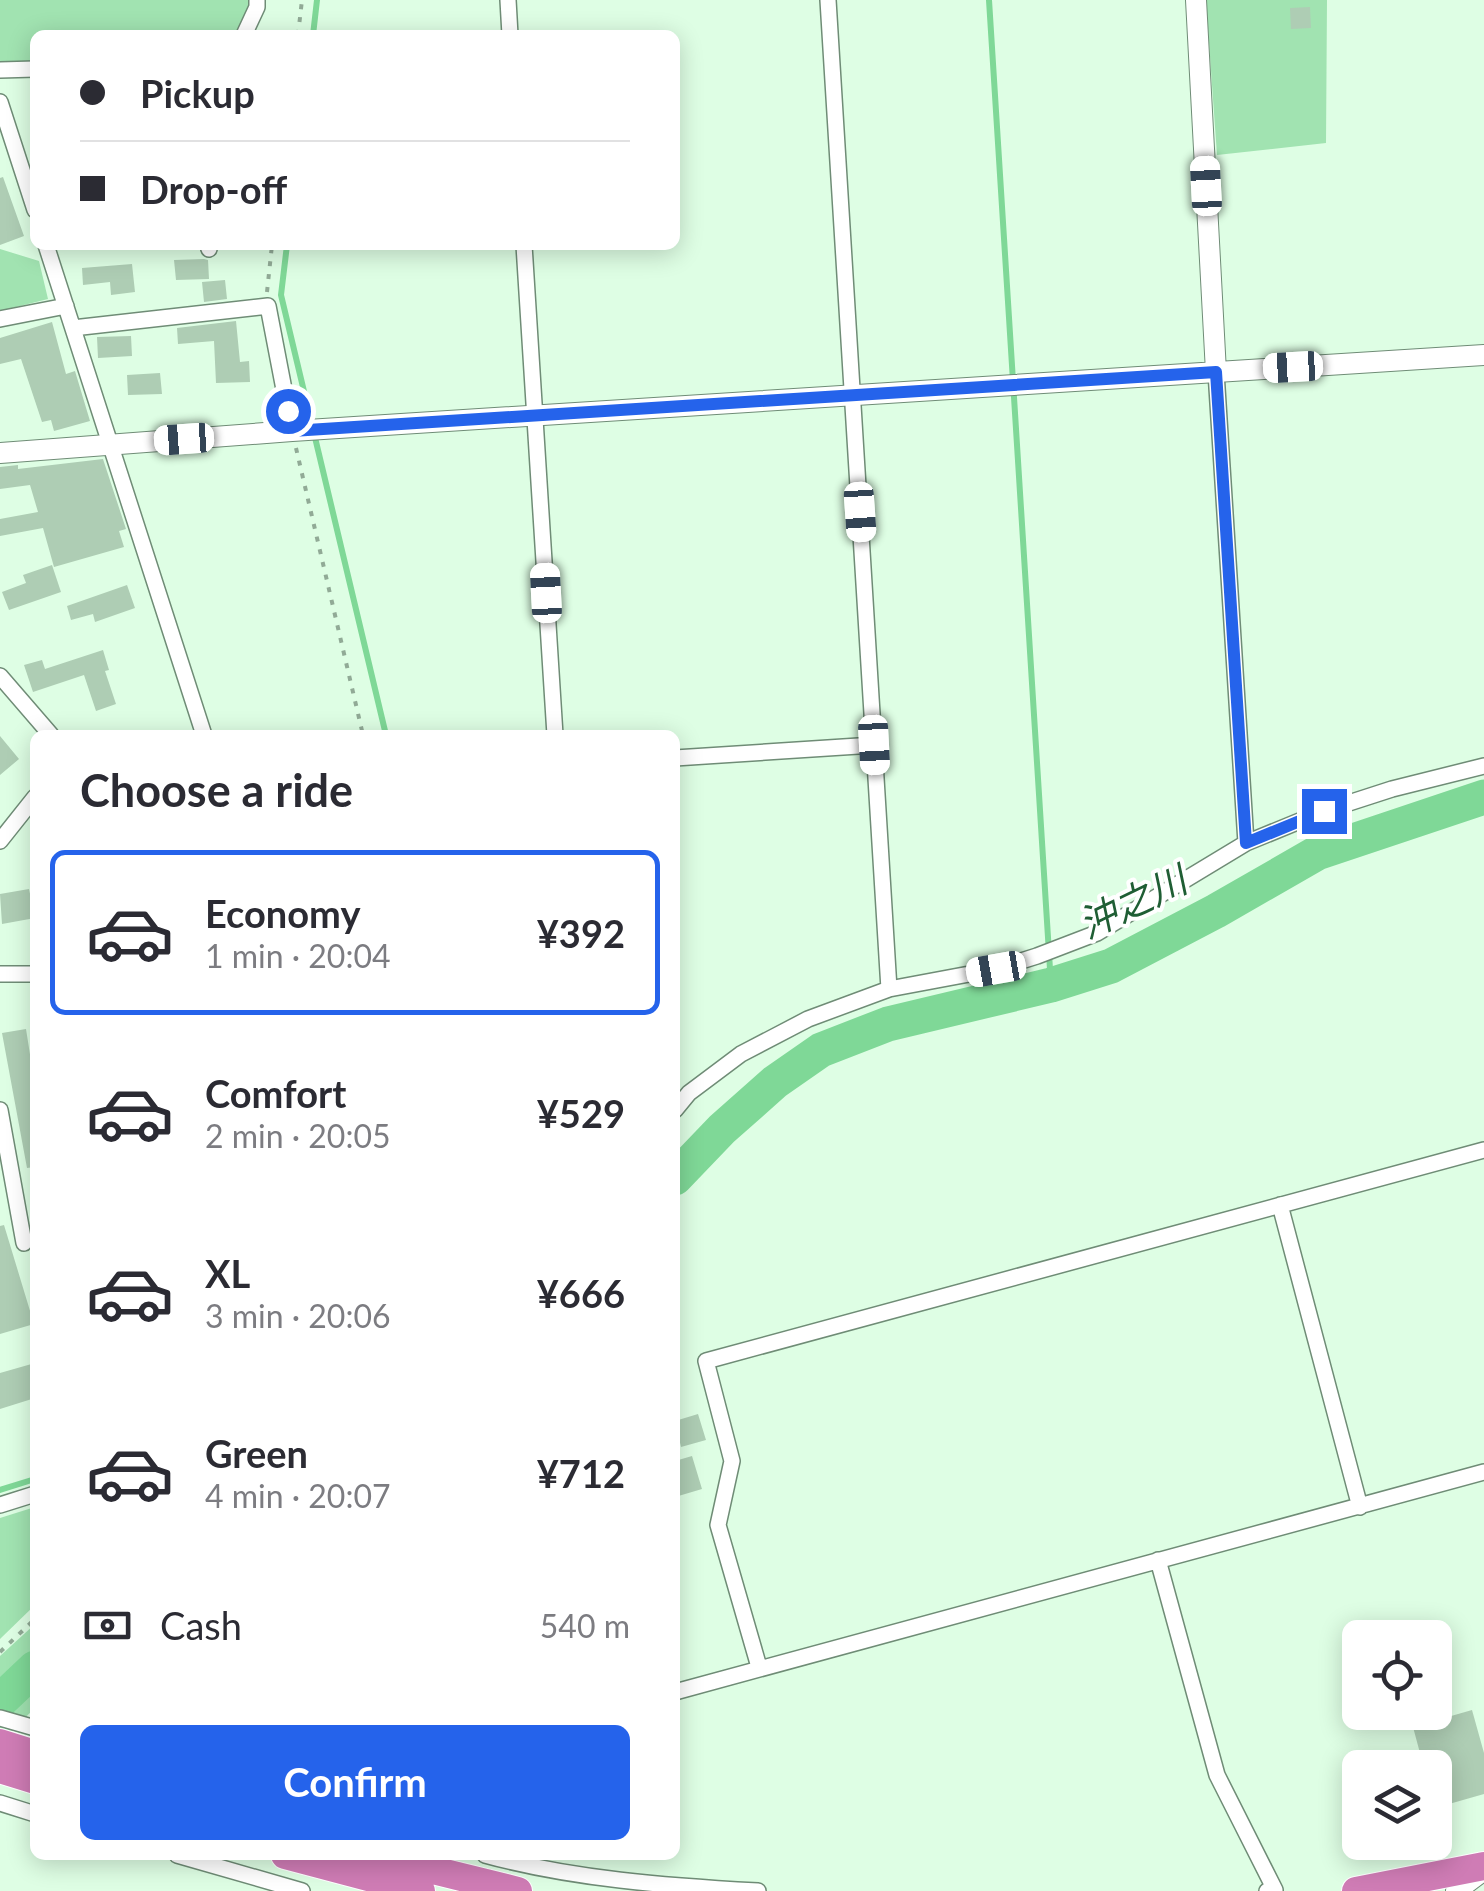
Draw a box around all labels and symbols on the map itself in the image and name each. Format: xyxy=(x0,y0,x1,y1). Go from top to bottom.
car xyxy=(1189,155,1223,217)
car xyxy=(1262,350,1324,384)
route start xyxy=(266,389,311,434)
car xyxy=(153,422,215,456)
car xyxy=(843,481,877,543)
car xyxy=(529,562,563,624)
car xyxy=(857,714,891,776)
route end xyxy=(1302,789,1347,834)
water label: 沖之川 xyxy=(1071,854,1197,947)
car xyxy=(964,949,1028,989)

